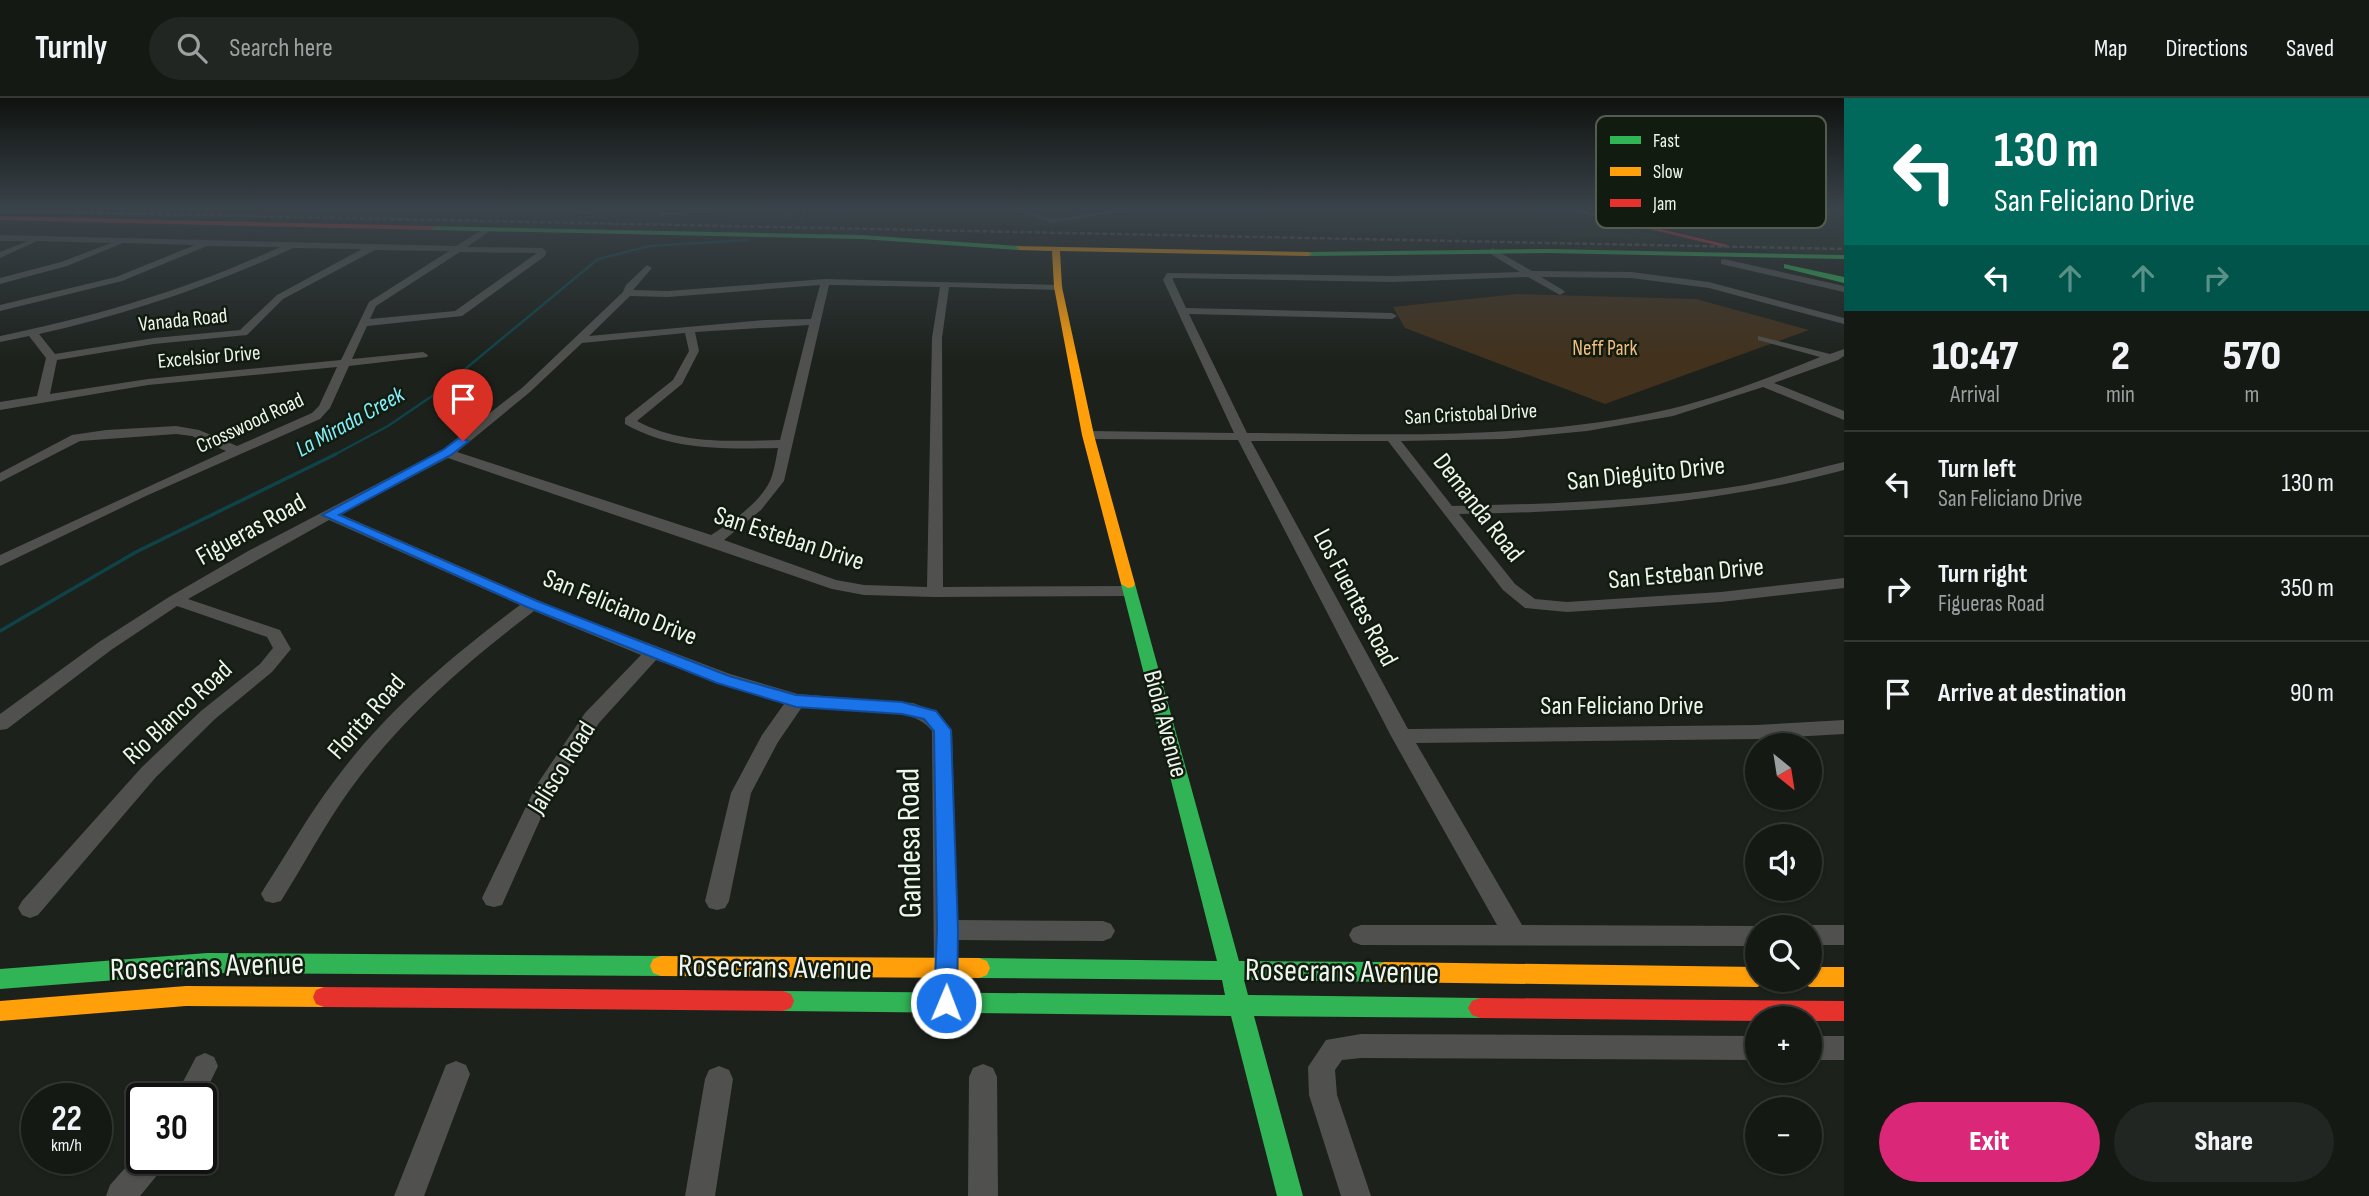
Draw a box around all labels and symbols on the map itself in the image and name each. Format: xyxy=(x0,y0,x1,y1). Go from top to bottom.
legend xyxy=(1596,116,1826,228)
text: Fast xyxy=(1653,130,1680,153)
text: Slow xyxy=(1653,161,1683,184)
text: Jam xyxy=(1652,193,1676,216)
street label: Vanada Road xyxy=(137,303,229,337)
park label: Neff Park xyxy=(1572,336,1638,361)
street label: Excelsior Drive xyxy=(157,340,261,374)
pin xyxy=(433,369,493,441)
water label: La Mirada Creek xyxy=(291,380,410,463)
street label: Crosswood Road xyxy=(192,387,308,459)
street label: San Cristobal Drive xyxy=(1404,398,1538,430)
street label: Demanda Road xyxy=(1426,447,1530,569)
street label: San Dieguito Drive xyxy=(1566,450,1726,498)
street label: Figueras Road xyxy=(191,487,311,573)
street label: San Esteban Drive xyxy=(710,500,868,578)
street label: Los Fuentes Road xyxy=(1306,524,1404,672)
street label: San Esteban Drive xyxy=(1607,552,1765,596)
street label: San Feliciano Drive xyxy=(539,563,701,653)
street label: Rio Blanco Road xyxy=(117,655,239,771)
street label: Biola Avenue xyxy=(1136,667,1194,781)
street label: Florita Road xyxy=(321,668,413,766)
street label: San Feliciano Drive xyxy=(1540,691,1704,722)
street label: Jalisco Road xyxy=(521,716,603,821)
north arrow xyxy=(1745,733,1822,810)
street label: Gandesa Road xyxy=(889,768,931,918)
street label: Rosecrans Avenue xyxy=(109,944,305,990)
street label: Rosecrans Avenue xyxy=(678,947,872,989)
street label: Rosecrans Avenue xyxy=(1245,951,1439,993)
position arrow xyxy=(909,966,983,1040)
speed limit sign: 30 xyxy=(126,1083,217,1174)

